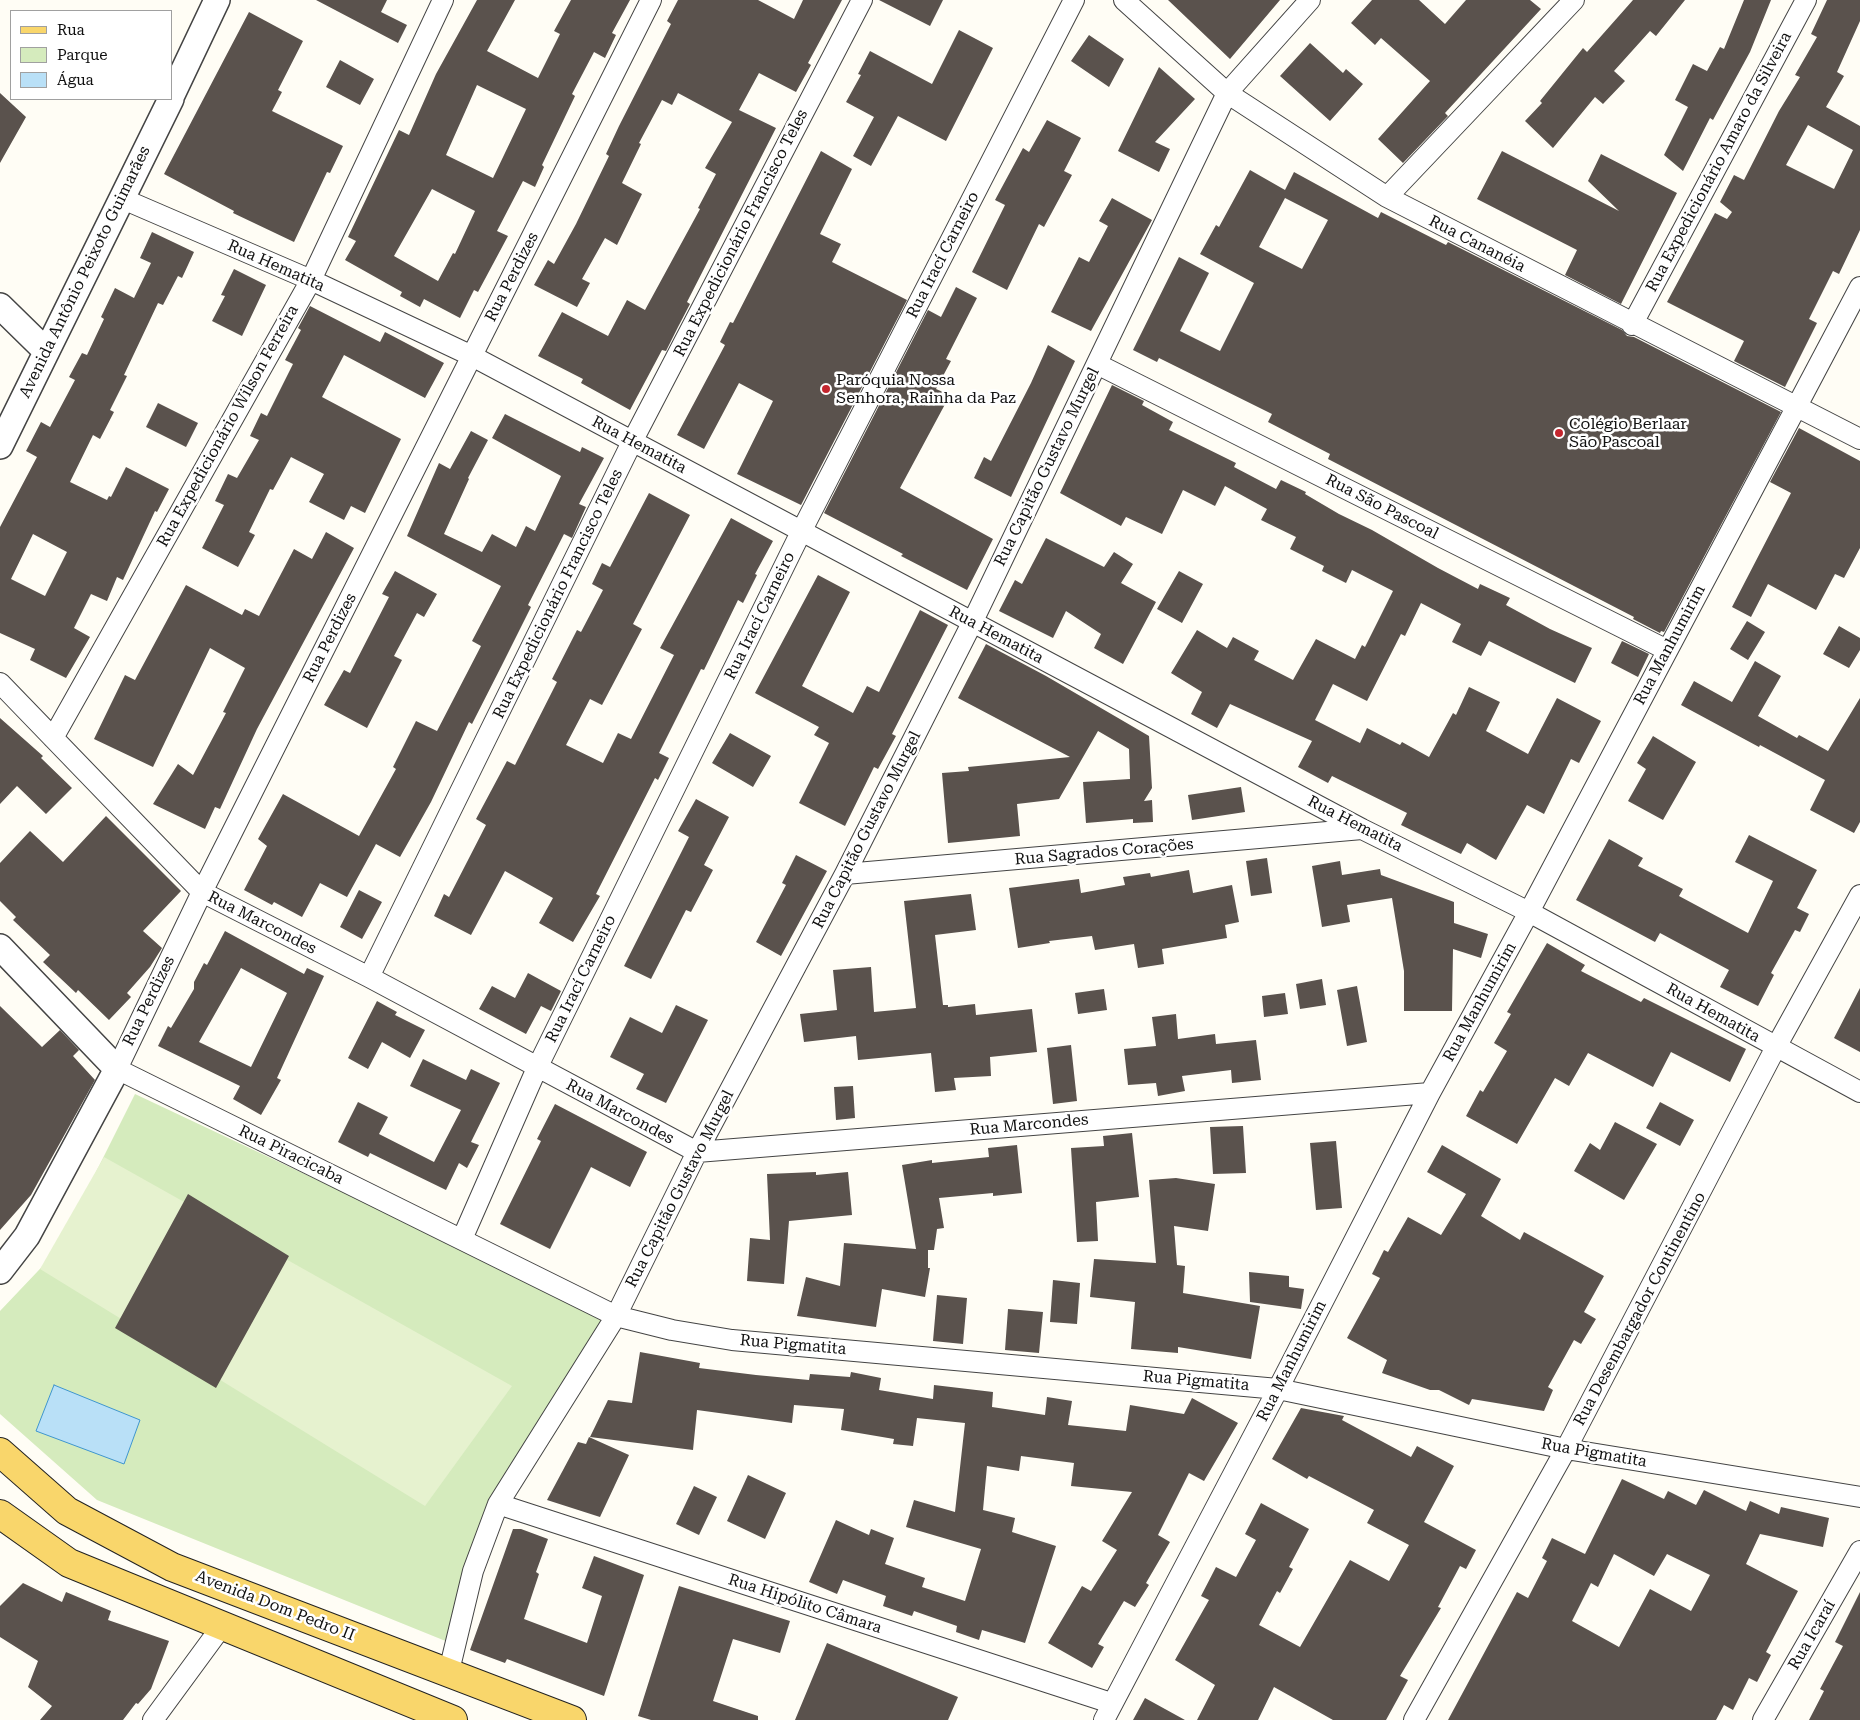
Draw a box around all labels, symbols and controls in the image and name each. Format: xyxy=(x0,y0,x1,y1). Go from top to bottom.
legend xyxy=(10,10,172,100)
text: Rua xyxy=(57,21,85,39)
street label: Rua Expedicionário Amaro da Silveira xyxy=(1642,29,1796,295)
text: Parque xyxy=(57,46,108,64)
text: Água xyxy=(57,71,94,89)
street label: Rua Expedicionário Francisco Teles xyxy=(670,106,812,360)
street label: Avenida Antônio Peixoto Guimarães xyxy=(15,143,155,401)
street label: Rua Irací Carneiro xyxy=(903,188,983,322)
street label: Rua Cananéia xyxy=(1426,211,1528,277)
street label: Rua Perdizes xyxy=(481,229,543,325)
street label: Rua Hematita xyxy=(225,236,327,296)
street label: Rua Expedicionário Wilson Ferreira xyxy=(153,302,303,550)
street label: Rua Capitão Gustavo Murgel xyxy=(990,365,1104,569)
place label: Paróquia Nossa Senhora, Rainha da Paz xyxy=(836,370,1016,408)
marker: Paróquia Nossa Senhora, Rainha da Paz xyxy=(820,383,832,395)
street label: Rua Hematita xyxy=(588,412,690,478)
place label: Colégio Berlaar São Pascoal xyxy=(1569,414,1687,452)
marker: Colégio Berlaar São Pascoal xyxy=(1553,427,1565,439)
street label: Rua Expedicionário Francisco Teles xyxy=(489,466,627,722)
street label: Rua São Pascoal xyxy=(1322,470,1442,544)
street label: Rua Irací Carneiro xyxy=(721,549,799,683)
street label: Rua Manhumirim xyxy=(1630,582,1710,708)
street label: Rua Perdizes xyxy=(299,590,361,686)
street label: Rua Hematita xyxy=(945,602,1047,668)
street label: Rua Capitão Gustavo Murgel xyxy=(809,728,925,932)
street label: Rua Hematita xyxy=(1304,792,1406,856)
street label: Rua Sagrados Corações xyxy=(1014,835,1194,869)
street label: Rua Marcondes xyxy=(204,887,320,959)
street label: Rua Irací Carneiro xyxy=(542,912,620,1046)
street label: Rua Manhumirim xyxy=(1439,939,1521,1065)
street label: Rua Perdizes xyxy=(119,953,179,1049)
street label: Rua Hematita xyxy=(1663,979,1763,1047)
street label: Rua Marcondes xyxy=(563,1075,677,1149)
street label: Rua Capitão Gustavo Murgel xyxy=(622,1087,738,1291)
street label: Rua Marcondes xyxy=(969,1110,1089,1140)
street label: Rua Piracicaba xyxy=(235,1121,347,1189)
street label: Rua Desembargador Continentino xyxy=(1570,1189,1710,1429)
street label: Rua Manhumirim xyxy=(1253,1297,1331,1425)
street label: Rua Pigmatita xyxy=(739,1331,847,1359)
street label: Rua Pigmatita xyxy=(1142,1367,1250,1395)
street label: Rua Pigmatita xyxy=(1540,1434,1648,1472)
street label: Avenida Dom Pedro II xyxy=(193,1567,357,1645)
street label: Rua Hipólito Câmara xyxy=(726,1570,884,1638)
street label: Rua Icaraí xyxy=(1784,1597,1840,1673)

